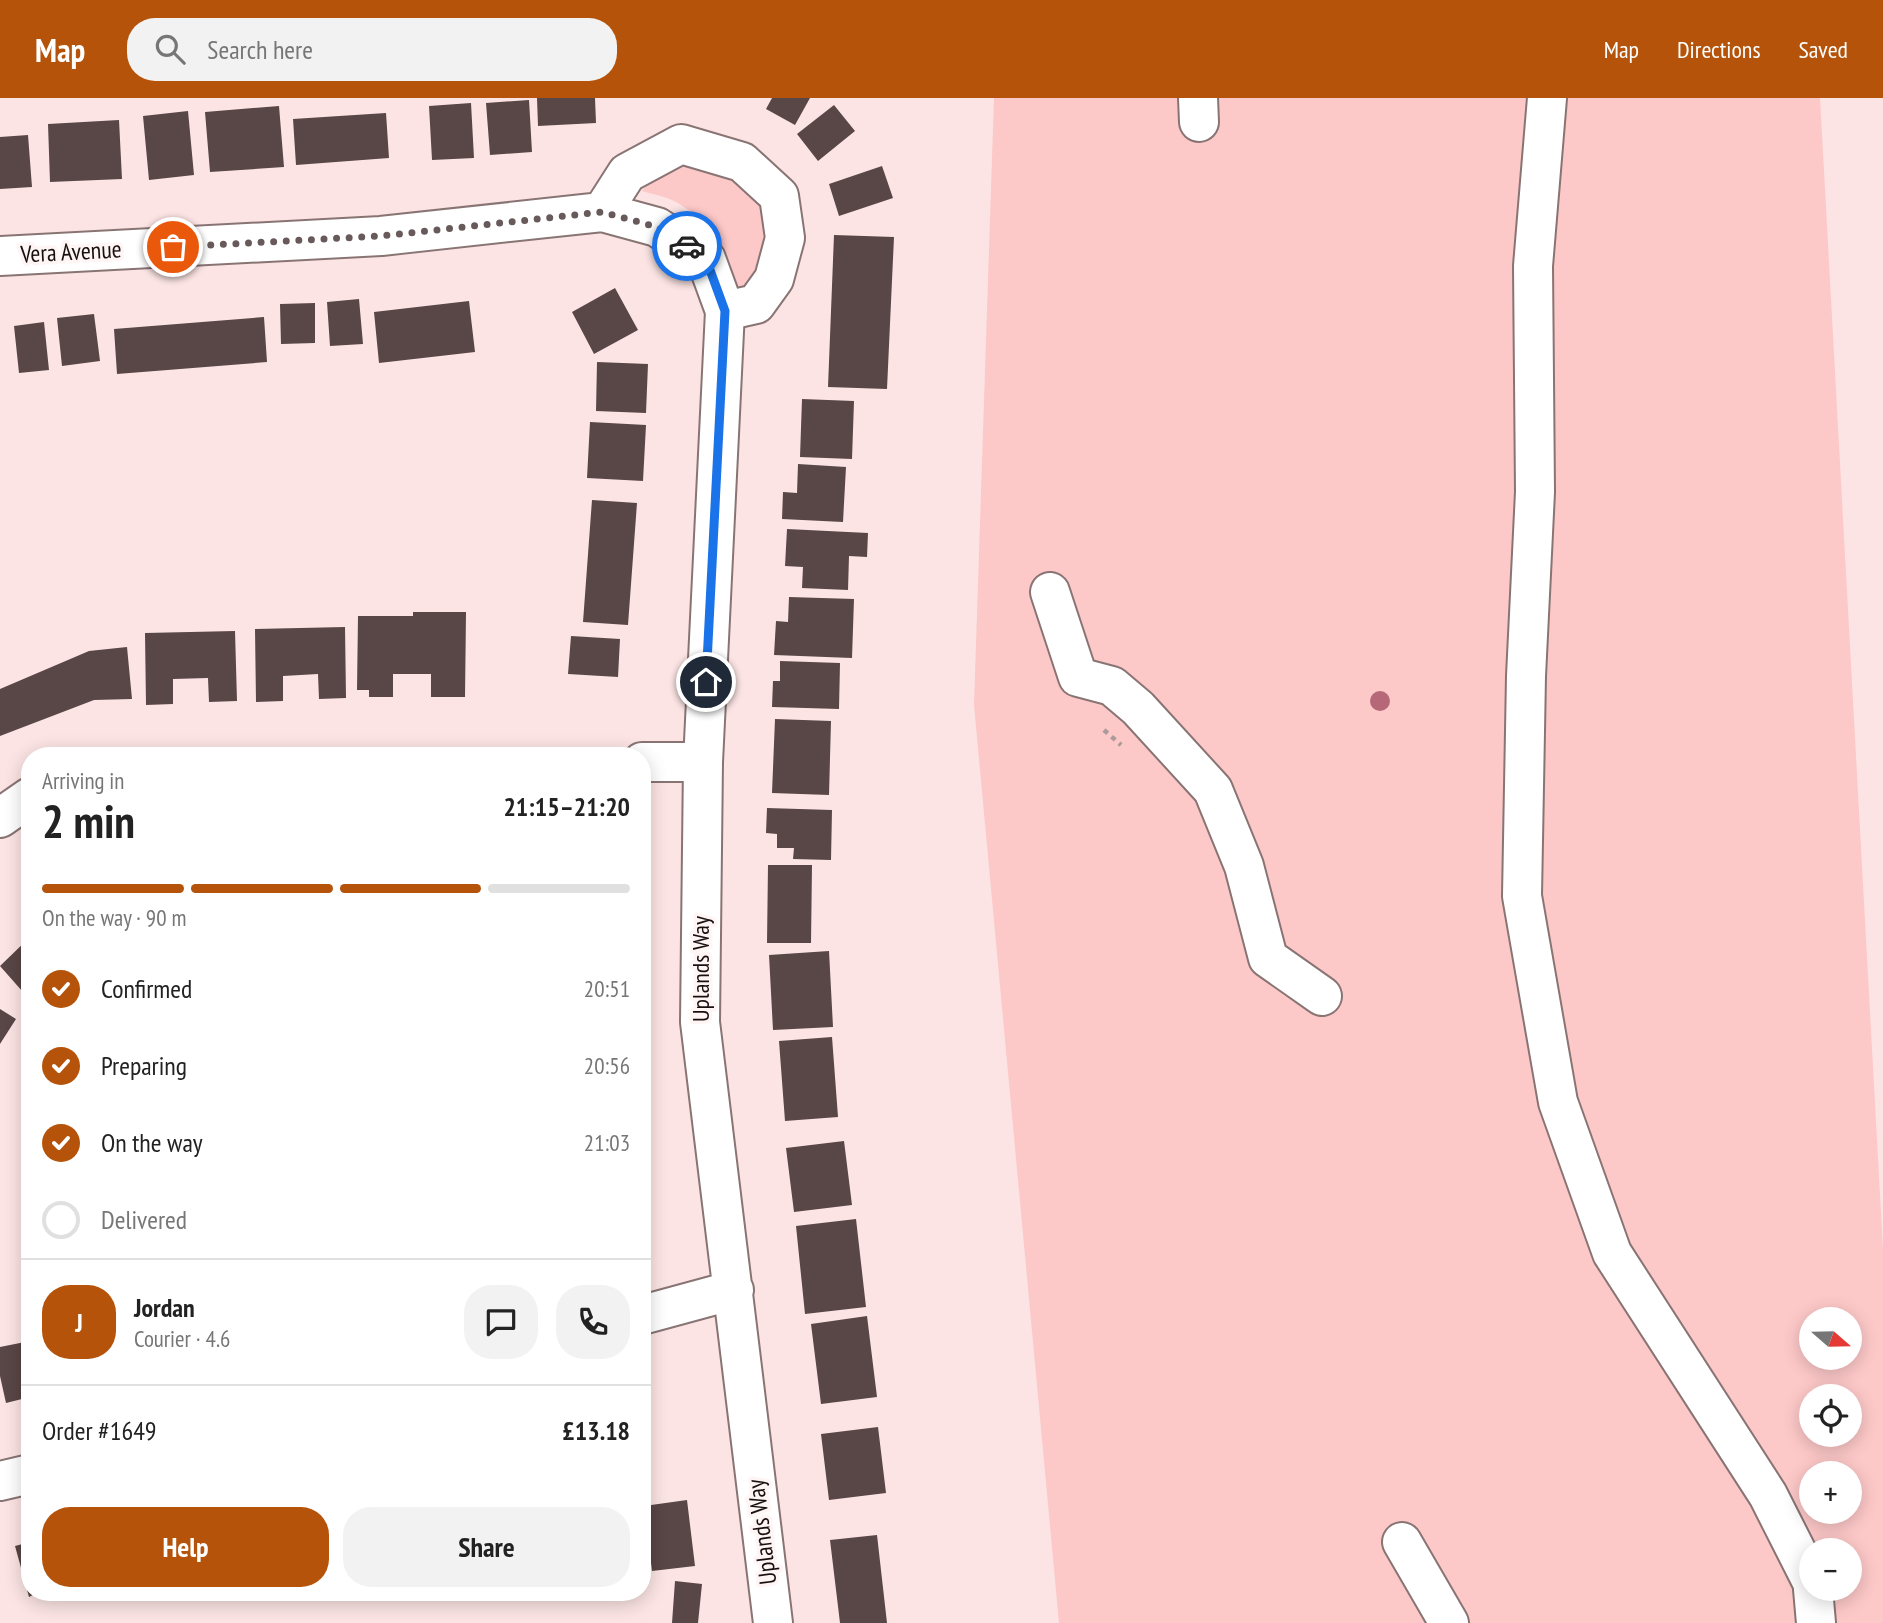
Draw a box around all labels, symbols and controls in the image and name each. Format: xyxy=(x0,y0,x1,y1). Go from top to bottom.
search box xyxy=(127,18,617,81)
text: Map xyxy=(35,28,85,71)
icon: search xyxy=(151,30,189,68)
text: Search here xyxy=(207,33,313,66)
text: Map xyxy=(1604,34,1639,65)
text: Directions xyxy=(1677,34,1761,65)
text: Saved xyxy=(1799,34,1848,65)
courier xyxy=(652,211,722,281)
pin xyxy=(143,217,203,277)
icon: car xyxy=(668,227,706,265)
icon: bag xyxy=(154,228,192,266)
street label: Vera Avenue xyxy=(19,233,122,270)
pin xyxy=(676,652,736,712)
icon: home xyxy=(687,663,725,701)
text: Arriving in xyxy=(42,766,124,795)
text: 21:15–21:20 xyxy=(503,790,630,823)
text: 2 min xyxy=(42,791,135,851)
text: On the way · 90 m xyxy=(42,903,186,932)
street label: Uplands Way xyxy=(685,916,716,1022)
icon: check xyxy=(42,970,80,1008)
text: Confirmed xyxy=(101,972,192,1005)
text: 20:51 xyxy=(584,974,630,1003)
icon: check xyxy=(42,1047,80,1085)
text: Preparing xyxy=(101,1049,187,1082)
text: 20:56 xyxy=(584,1051,630,1080)
icon: check xyxy=(42,1124,80,1162)
text: On the way xyxy=(101,1126,203,1159)
text: 21:03 xyxy=(584,1128,630,1157)
text: Delivered xyxy=(101,1203,187,1236)
button: chat xyxy=(464,1285,538,1359)
button: phone xyxy=(556,1285,630,1359)
text: Jordan xyxy=(134,1291,195,1324)
text: J xyxy=(75,1306,83,1339)
north arrow xyxy=(1799,1307,1862,1370)
map controls xyxy=(1799,1307,1862,1601)
text: Courier · 4.6 xyxy=(134,1324,230,1353)
button: locate xyxy=(1799,1384,1862,1447)
text: Order #1649 xyxy=(42,1414,157,1447)
text: £13.18 xyxy=(562,1414,630,1447)
button: + xyxy=(1799,1461,1862,1524)
street label: Uplands Way xyxy=(740,1478,783,1586)
button: Help xyxy=(42,1507,329,1587)
button: Share xyxy=(343,1507,630,1587)
button: − xyxy=(1799,1538,1862,1601)

